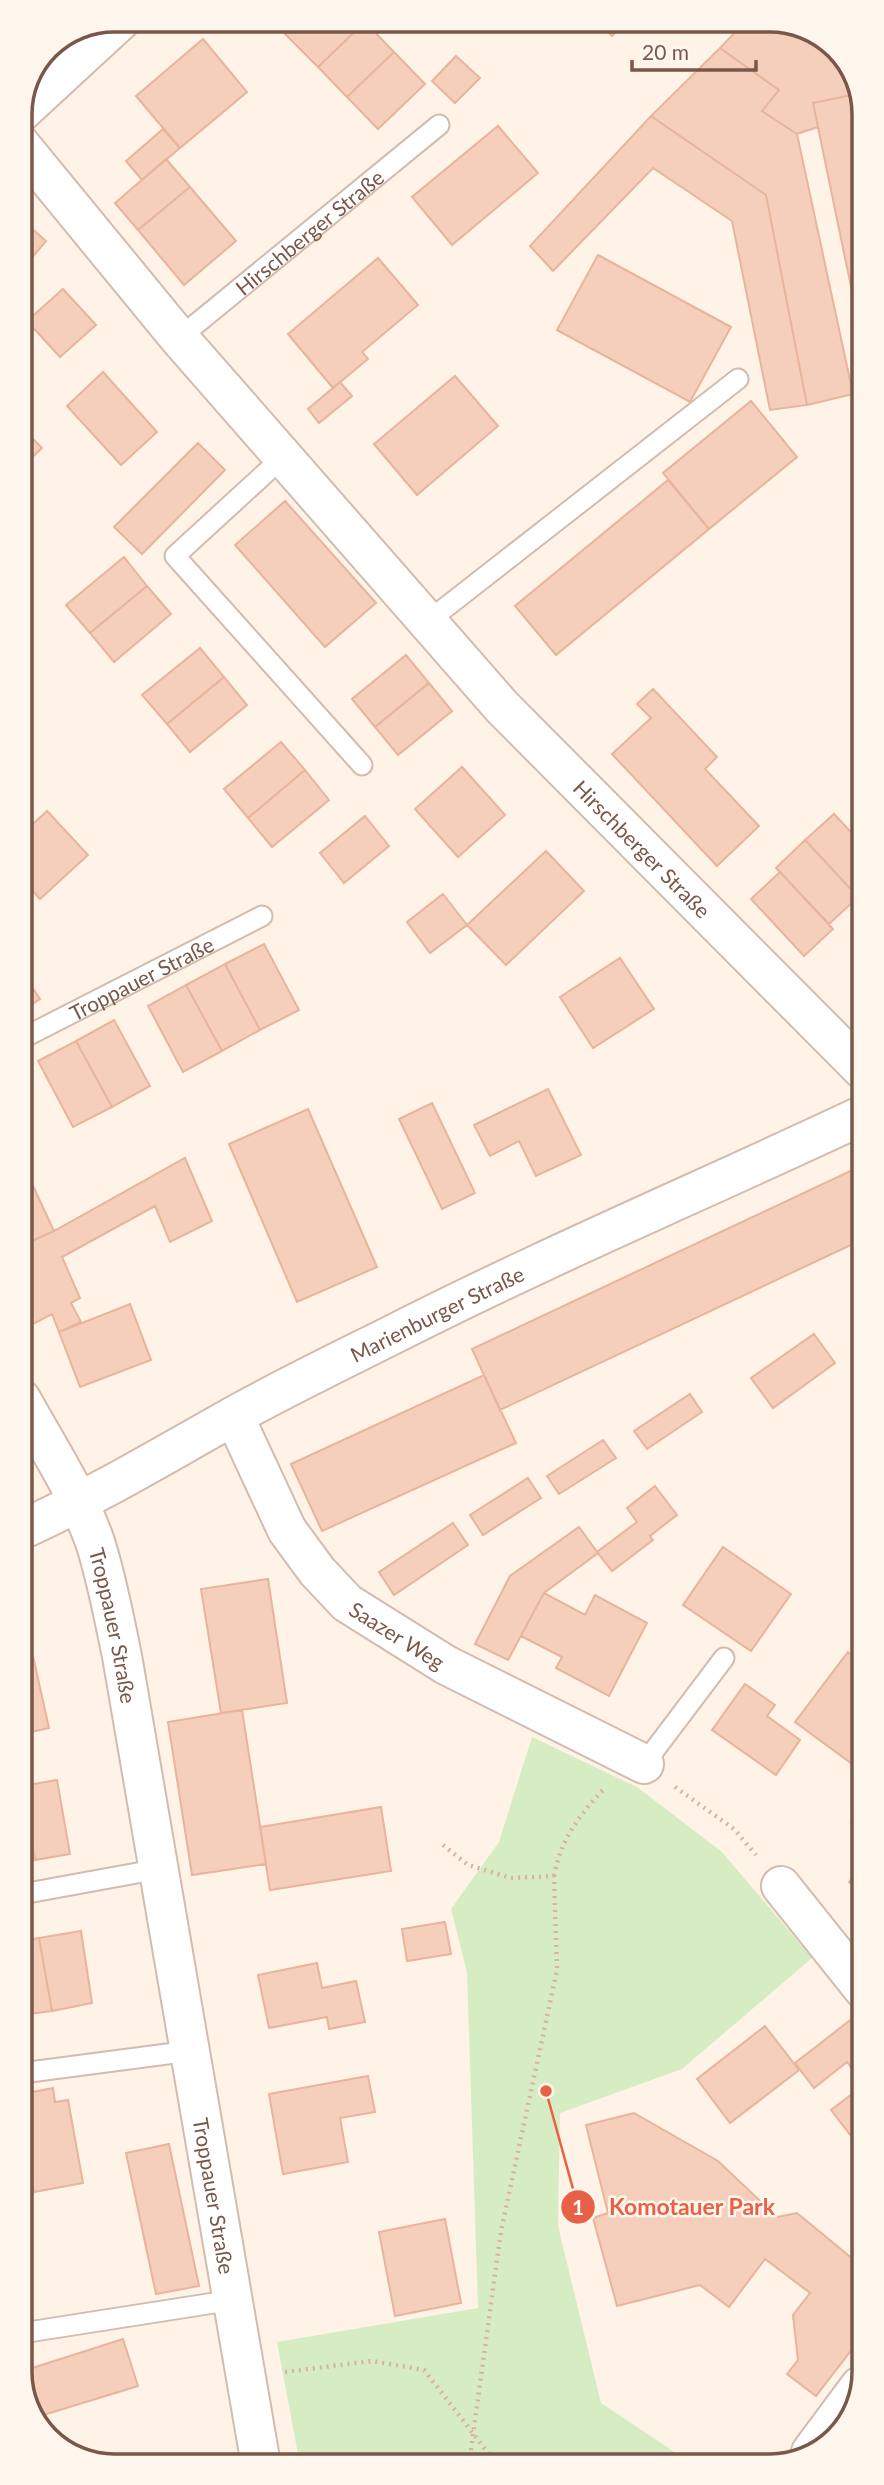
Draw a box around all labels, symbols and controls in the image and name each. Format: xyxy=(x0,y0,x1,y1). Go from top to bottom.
scale bar xyxy=(632,28,756,72)
text: 20 m xyxy=(642,39,689,64)
street label: Hirschberger Straße xyxy=(230,164,388,299)
street label: Hirschberger Straße xyxy=(569,774,716,922)
street label: Troppauer Straße xyxy=(65,931,217,1025)
street label: Marienburger Straße xyxy=(346,1260,527,1366)
street label: Troppauer Straße xyxy=(85,1545,142,1705)
street label: Saazer Weg xyxy=(345,1596,450,1674)
street label: Troppauer Straße xyxy=(189,2116,240,2276)
callout: Komotauer Park xyxy=(560,2185,790,2229)
text: Komotauer Park xyxy=(609,2192,776,2220)
text: 1 xyxy=(572,2194,584,2219)

